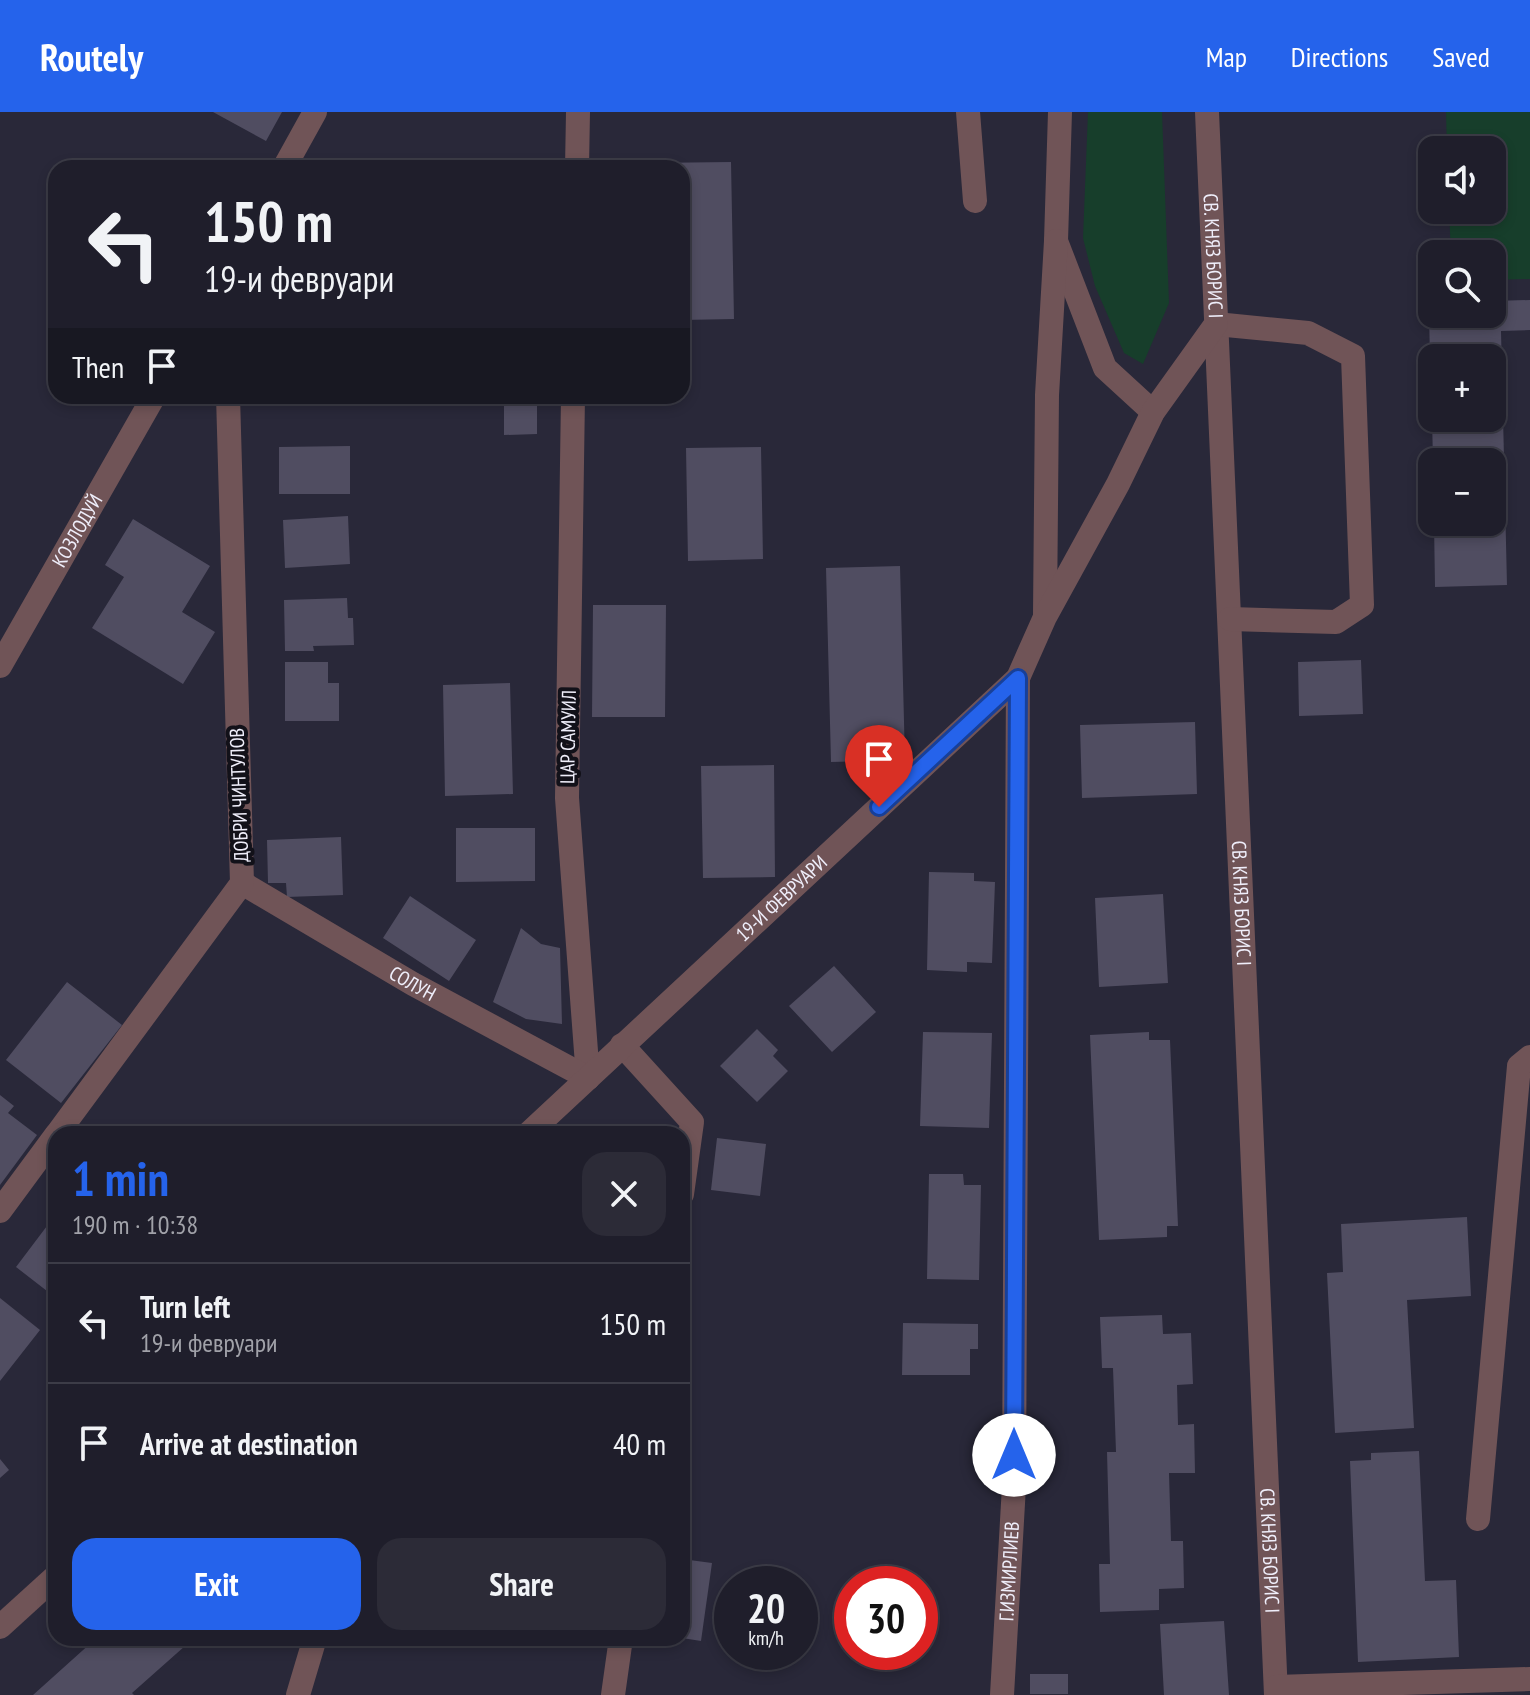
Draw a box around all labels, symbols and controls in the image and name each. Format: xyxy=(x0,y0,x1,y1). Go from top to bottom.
text: Routely xyxy=(40,32,143,81)
text: Map xyxy=(1206,38,1247,75)
text: Directions xyxy=(1291,38,1388,75)
text: Saved xyxy=(1432,38,1490,75)
map controls xyxy=(1418,136,1506,536)
button: sound xyxy=(1418,136,1506,224)
text: 150 m xyxy=(204,185,333,257)
icon: left xyxy=(72,192,176,296)
street label: СВ. КНЯЗ БОРИС I xyxy=(1198,193,1229,319)
button: search xyxy=(1418,240,1506,328)
text: 19-и февруари xyxy=(204,255,394,302)
icon: arrive xyxy=(140,344,184,388)
button: + xyxy=(1418,344,1506,432)
text: Then xyxy=(72,347,124,386)
button: − xyxy=(1418,448,1506,536)
street label: КОЗЛОДУЙ xyxy=(46,489,108,572)
street label: ЦАР САМУИЛ xyxy=(554,690,582,784)
pin xyxy=(845,725,913,807)
street label: ДОБРИ ЧИНТУЛОВ xyxy=(224,728,254,862)
icon: arrive xyxy=(857,737,901,781)
street label: СВ. КНЯЗ БОРИС I xyxy=(1226,840,1257,966)
street label: 19-И ФЕВРУАРИ xyxy=(730,849,833,947)
street label: СОЛУН xyxy=(385,960,440,1007)
text: 1 min xyxy=(72,1147,169,1209)
button: close xyxy=(582,1152,666,1236)
text: 190 m · 10:38 xyxy=(72,1208,198,1241)
text: Turn left xyxy=(140,1287,230,1326)
icon: left xyxy=(72,1301,116,1345)
text: 150 m xyxy=(600,1304,666,1343)
text: 19-и февруари xyxy=(140,1326,277,1359)
position arrow xyxy=(972,1413,1056,1497)
icon: arrive xyxy=(72,1421,116,1465)
text: Arrive at destination xyxy=(140,1424,358,1463)
text: 40 m xyxy=(613,1424,666,1463)
street label: СВ. КНЯЗ БОРИС I xyxy=(1254,1488,1285,1614)
street label: Г.ИЗМИРЛИЕВ xyxy=(993,1521,1025,1622)
button: Exit xyxy=(72,1538,361,1630)
button: Share xyxy=(377,1538,666,1630)
speed limit sign: 30 xyxy=(834,1566,938,1670)
text: 20 xyxy=(747,1582,785,1634)
text: km/h xyxy=(748,1625,784,1651)

